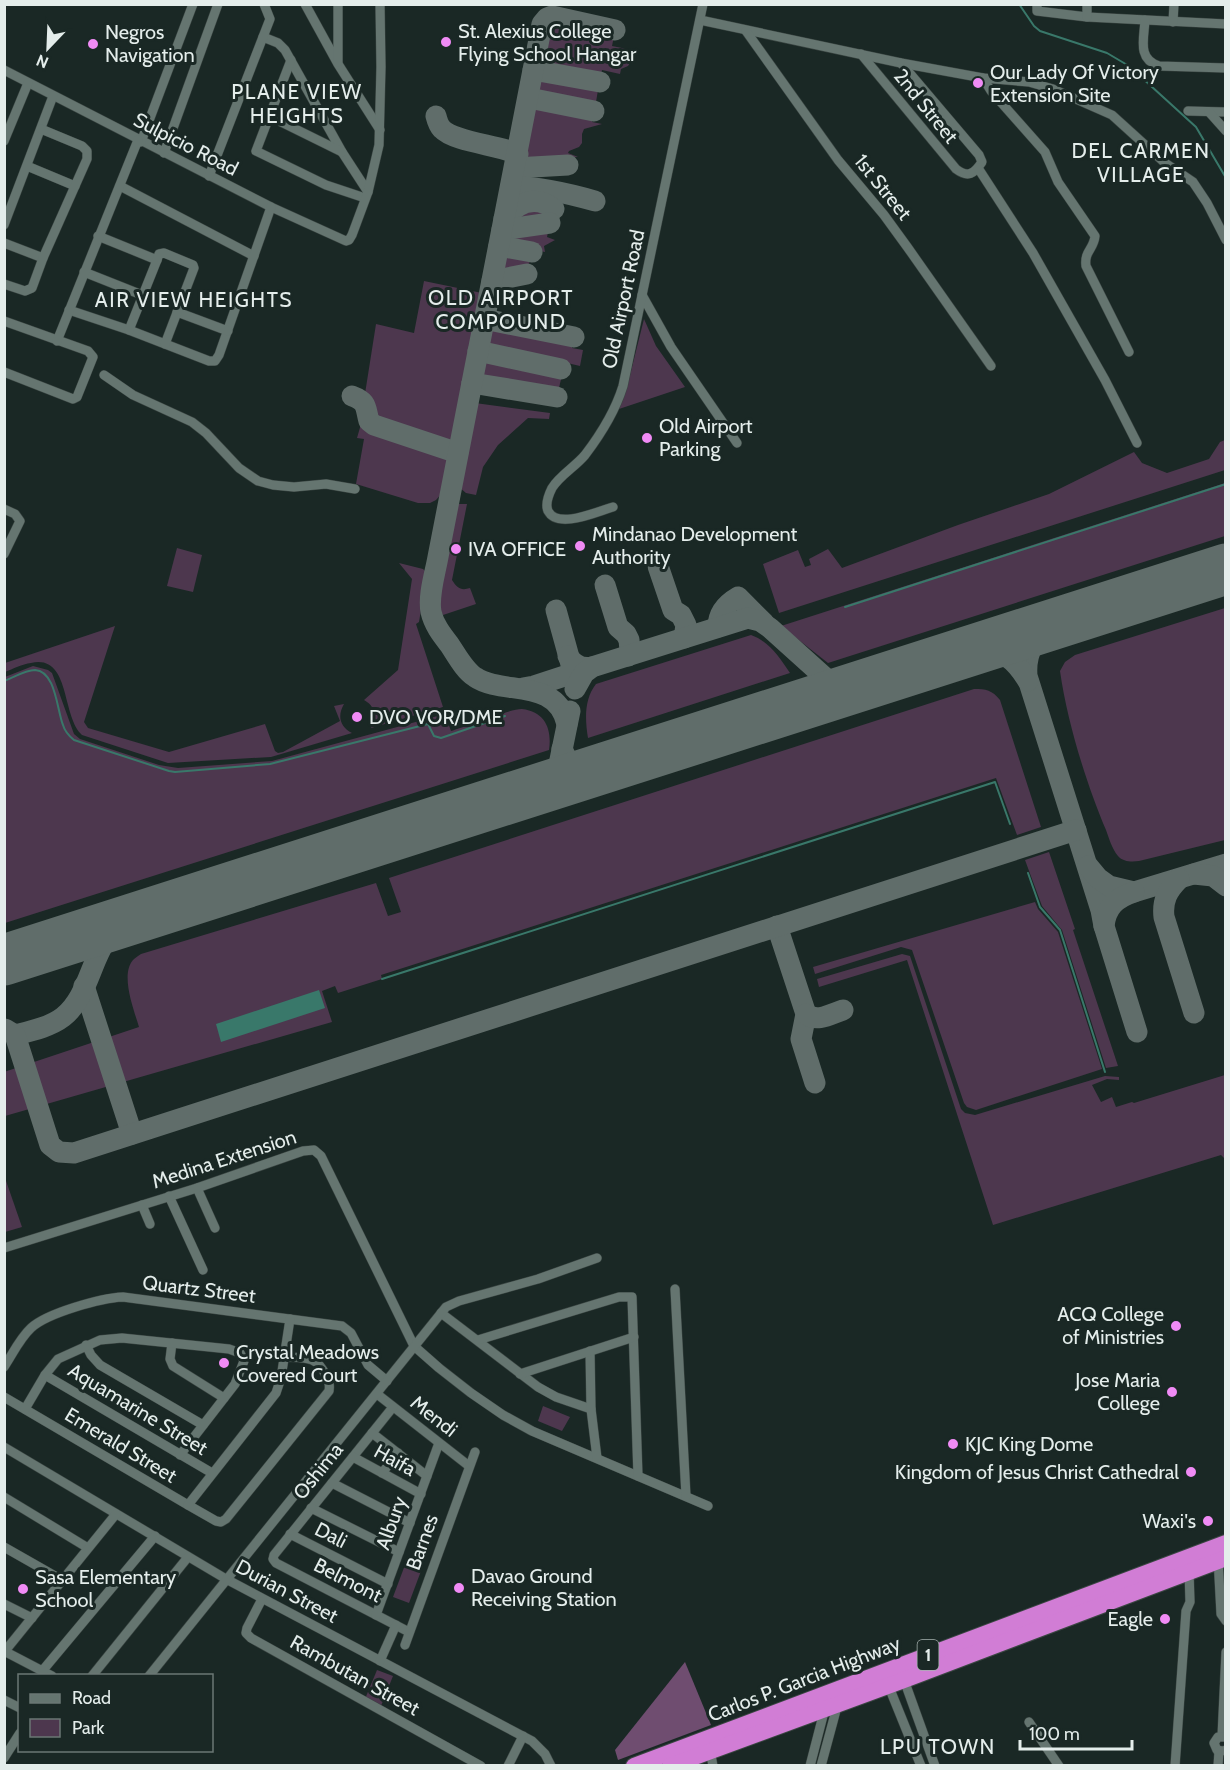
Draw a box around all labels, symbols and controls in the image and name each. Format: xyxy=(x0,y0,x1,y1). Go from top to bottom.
north arrow xyxy=(18,18,78,78)
place label: St. Alexius College Flying School Hangar xyxy=(458,19,637,66)
place label: Negros Navigation xyxy=(105,20,195,67)
marker: St. Alexius College Flying School Hangar xyxy=(439,35,453,49)
marker: Negros Navigation xyxy=(86,37,100,51)
text: N xyxy=(33,50,51,72)
place label: Our Lady Of Victory Extension Site xyxy=(990,60,1159,107)
street label: 2nd Street xyxy=(889,64,963,148)
marker: Our Lady Of Victory Extension Site xyxy=(971,76,985,90)
district label: PLANE VIEW HEIGHTS xyxy=(231,79,363,128)
street label: Sulpicio Road xyxy=(130,107,242,181)
district label: DEL CARMEN VILLAGE xyxy=(1071,138,1211,187)
street label: 1st Street xyxy=(849,149,917,225)
street label: Old Airport Road xyxy=(597,227,649,371)
district label: OLD AIRPORT COMPOUND xyxy=(428,285,574,334)
district label: AIR VIEW HEIGHTS xyxy=(95,287,293,312)
place label: Old Airport Parking xyxy=(659,414,753,461)
marker: Old Airport Parking xyxy=(640,431,654,445)
place label: Mindanao Development Authority xyxy=(592,522,797,569)
place label: IVA OFFICE xyxy=(468,537,566,561)
marker: Mindanao Development Authority xyxy=(573,539,587,553)
marker: IVA OFFICE xyxy=(449,542,463,556)
place label: DVO VOR/DME xyxy=(369,705,503,729)
marker: DVO VOR/DME xyxy=(350,710,364,724)
street label: Medina Extension xyxy=(149,1124,299,1194)
street label: Quartz Street xyxy=(141,1270,257,1308)
place label: ACQ College of Ministries xyxy=(1057,1302,1164,1349)
marker: ACQ College of Ministries xyxy=(1169,1319,1183,1333)
place label: Crystal Meadows Covered Court xyxy=(236,1340,379,1387)
marker: Crystal Meadows Covered Court xyxy=(217,1356,231,1370)
street label: Aquamarine Street xyxy=(64,1358,212,1460)
place label: Jose Maria College xyxy=(1074,1368,1160,1415)
marker: Jose Maria College xyxy=(1165,1385,1179,1399)
street label: Mendi xyxy=(406,1390,462,1442)
street label: Emerald Street xyxy=(61,1402,181,1488)
place label: KJC King Dome xyxy=(965,1432,1093,1456)
marker: KJC King Dome xyxy=(946,1437,960,1451)
street label: Oshima xyxy=(288,1438,348,1504)
street label: Haifa xyxy=(370,1439,420,1481)
place label: Kingdom of Jesus Christ Cathedral xyxy=(895,1460,1179,1484)
marker: Kingdom of Jesus Christ Cathedral xyxy=(1184,1465,1198,1479)
street label: Albury xyxy=(370,1493,412,1553)
place label: Waxi's xyxy=(1143,1509,1196,1533)
street label: Barnes xyxy=(401,1511,443,1573)
marker: Waxi's xyxy=(1201,1514,1215,1528)
street label: Dali xyxy=(311,1517,351,1553)
street label: Belmont xyxy=(310,1553,386,1607)
street label: Durian Street xyxy=(232,1554,342,1628)
place label: Davao Ground Receiving Station xyxy=(471,1564,617,1611)
place label: Sasa Elementary School xyxy=(35,1565,176,1612)
marker: Davao Ground Receiving Station xyxy=(452,1581,466,1595)
marker: Sasa Elementary School xyxy=(16,1582,30,1596)
place label: Eagle xyxy=(1108,1607,1153,1631)
marker: Eagle xyxy=(1158,1612,1172,1626)
street label: Rambutan Street xyxy=(286,1630,424,1721)
street label: Carlos P. Garcia Highway xyxy=(704,1631,904,1727)
road number: 1 xyxy=(918,1640,938,1670)
legend xyxy=(18,1674,213,1752)
text: Road xyxy=(72,1687,111,1709)
scale bar xyxy=(1020,1713,1132,1751)
text: Park xyxy=(72,1717,105,1739)
text: 100 m xyxy=(1029,1723,1080,1745)
district label: LPU TOWN xyxy=(880,1734,996,1759)

